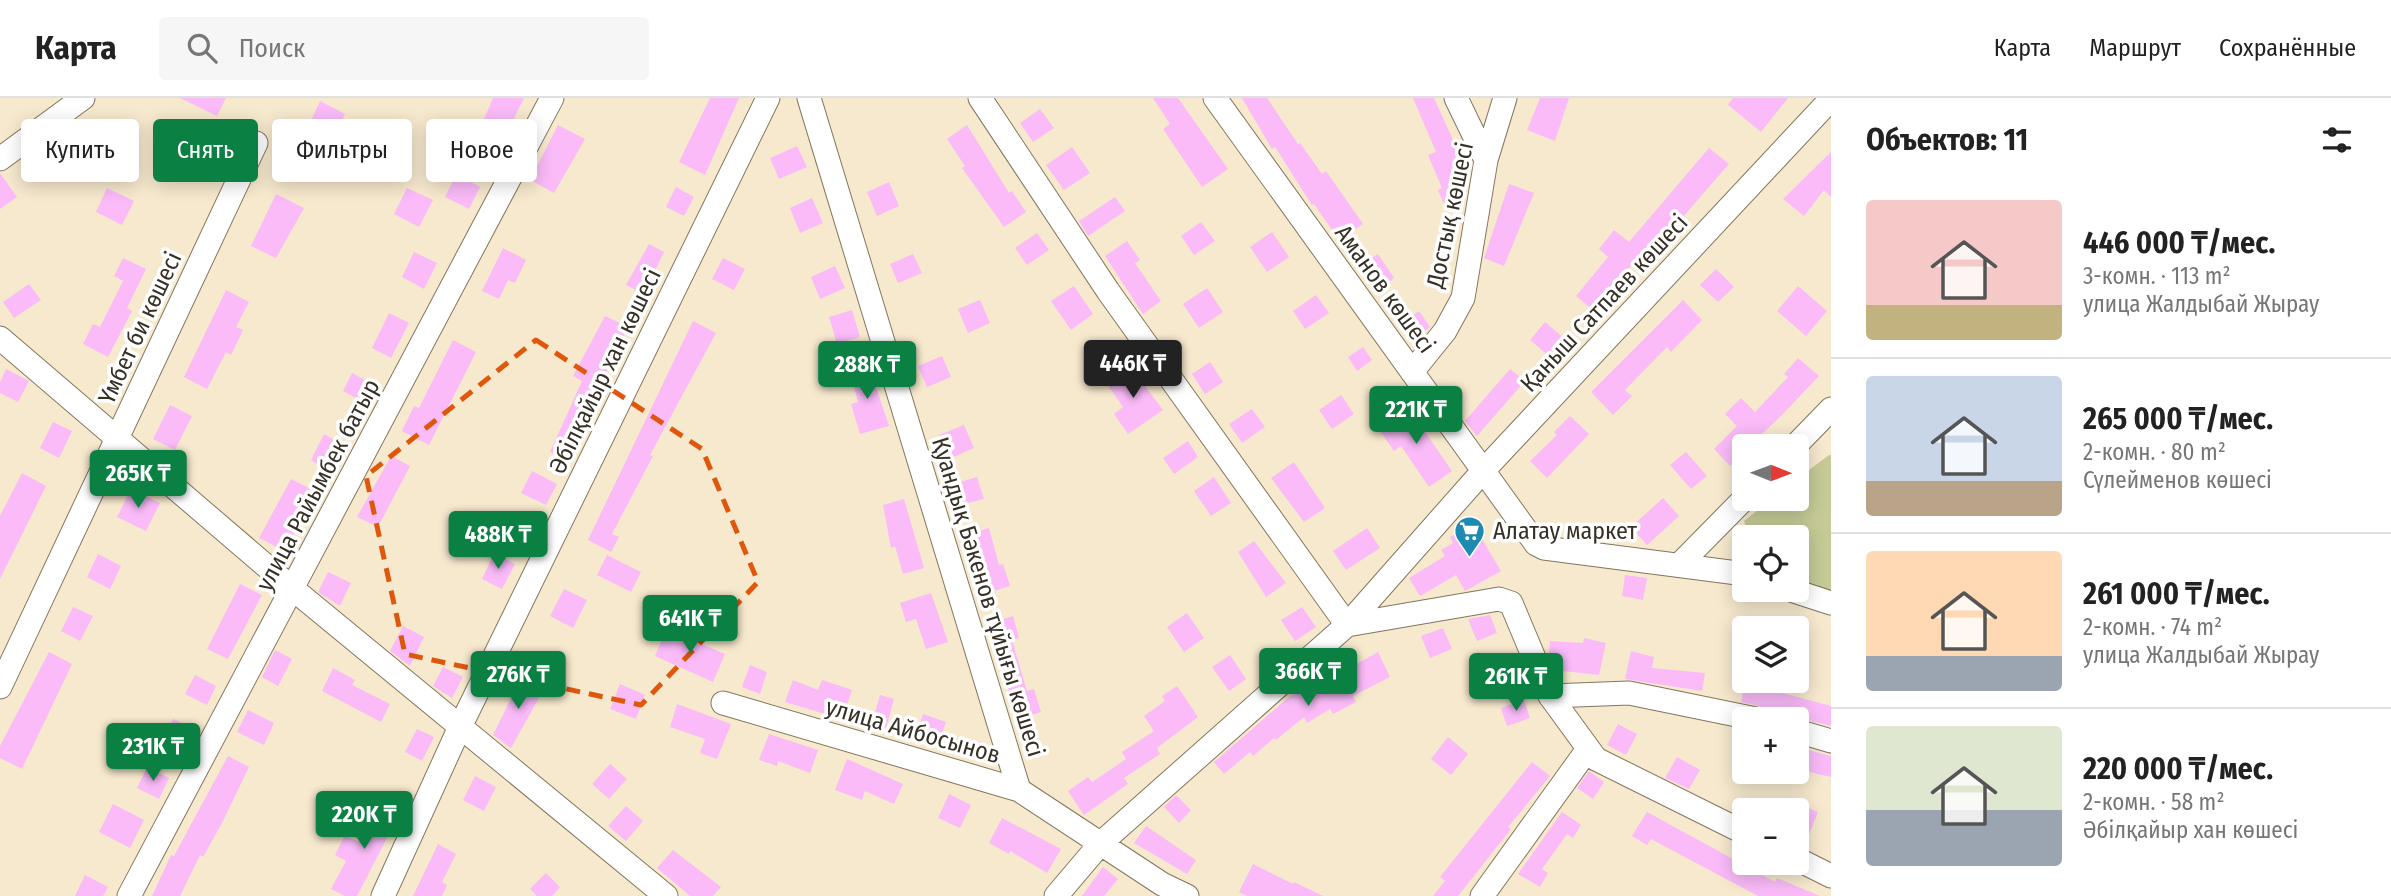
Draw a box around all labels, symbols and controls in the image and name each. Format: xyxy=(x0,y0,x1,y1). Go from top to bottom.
search box xyxy=(159,17,649,80)
text: Карта xyxy=(35,28,117,68)
icon: search xyxy=(183,29,221,67)
text: Поиск xyxy=(239,33,305,64)
text: Карта xyxy=(1994,34,2051,62)
text: Маршрут xyxy=(2089,34,2181,62)
text: Сохранённые xyxy=(2219,34,2356,62)
chip: Купить xyxy=(21,119,139,182)
chip: Снять xyxy=(153,119,258,182)
chip: Фильтры xyxy=(272,119,412,182)
chip: Новое xyxy=(426,119,537,182)
icon: filters xyxy=(2318,121,2356,159)
text: Объектов: 11 xyxy=(1866,122,2028,158)
street label: Достық көшесі xyxy=(1421,140,1479,291)
street label: Қаныш Сатпаев көшесі xyxy=(1515,209,1693,397)
street label: Аманов көшесі xyxy=(1329,220,1441,358)
text: 446 000 ₸/мес. xyxy=(2083,225,2275,261)
icon: home xyxy=(1922,228,2006,312)
street label: Үмбет би көшесі xyxy=(93,248,187,408)
text: 3-комн. · 113 m² xyxy=(2083,262,2231,290)
street label: Әбілқайыр хан көшесі xyxy=(543,264,667,478)
text: улица Жалдыбай Жырау xyxy=(2083,290,2319,318)
pin: 446K ₸ xyxy=(1076,341,1190,400)
pin: 288K ₸ xyxy=(810,342,924,401)
text: 446K ₸ xyxy=(1100,349,1166,377)
text: 288K ₸ xyxy=(834,350,900,378)
street label: улица Райымбек батыр xyxy=(250,374,386,596)
pin: 221K ₸ xyxy=(1359,386,1473,446)
text: 221K ₸ xyxy=(1385,395,1447,423)
text: 265 000 ₸/мес. xyxy=(2083,401,2273,437)
icon: home xyxy=(1922,404,2006,488)
street label: Қуандық Бәкенов тұйығы көшесі xyxy=(926,434,1050,760)
north arrow xyxy=(1732,434,1810,511)
map controls xyxy=(1732,434,1809,875)
text: 2-комн. · 80 m² xyxy=(2083,438,2226,466)
pin: 265K ₸ xyxy=(81,450,195,510)
text: 265K ₸ xyxy=(106,459,170,487)
text: Сүлейменов көшесі xyxy=(2083,466,2272,494)
pin: 488K ₸ xyxy=(441,512,555,571)
supermarket icon: Алатау маркет xyxy=(1453,514,1487,558)
place label: Алатау маркет xyxy=(1493,517,1637,545)
text: 488K ₸ xyxy=(465,520,531,548)
button: locate xyxy=(1732,525,1809,602)
text: 261 000 ₸/мес. xyxy=(2083,576,2270,612)
icon: home xyxy=(1922,579,2006,663)
pin: 641K ₸ xyxy=(633,596,747,655)
text: 641K ₸ xyxy=(659,604,721,632)
text: 2-комн. · 74 m² xyxy=(2083,613,2222,641)
button: layers xyxy=(1732,616,1809,693)
text: улица Жалдыбай Жырау xyxy=(2083,641,2319,669)
pin: 366K ₸ xyxy=(1251,648,1365,708)
pin: 276K ₸ xyxy=(461,652,575,711)
pin: 261K ₸ xyxy=(1459,654,1573,713)
text: 366K ₸ xyxy=(1275,657,1341,685)
text: 276K ₸ xyxy=(487,660,549,688)
text: 261K ₸ xyxy=(1485,662,1547,690)
street label: улица Айбосынов xyxy=(823,693,1003,769)
button: + xyxy=(1732,707,1809,784)
pin: 231K ₸ xyxy=(96,724,210,783)
text: 231K ₸ xyxy=(122,732,184,760)
text: 220 000 ₸/мес. xyxy=(2083,751,2273,787)
icon: home xyxy=(1922,754,2006,838)
text: 2-комн. · 58 m² xyxy=(2083,788,2224,816)
pin: 220K ₸ xyxy=(307,792,421,851)
button: − xyxy=(1732,798,1809,875)
text: 220K ₸ xyxy=(332,800,396,828)
text: Әбілқайыр хан көшесі xyxy=(2083,816,2298,844)

